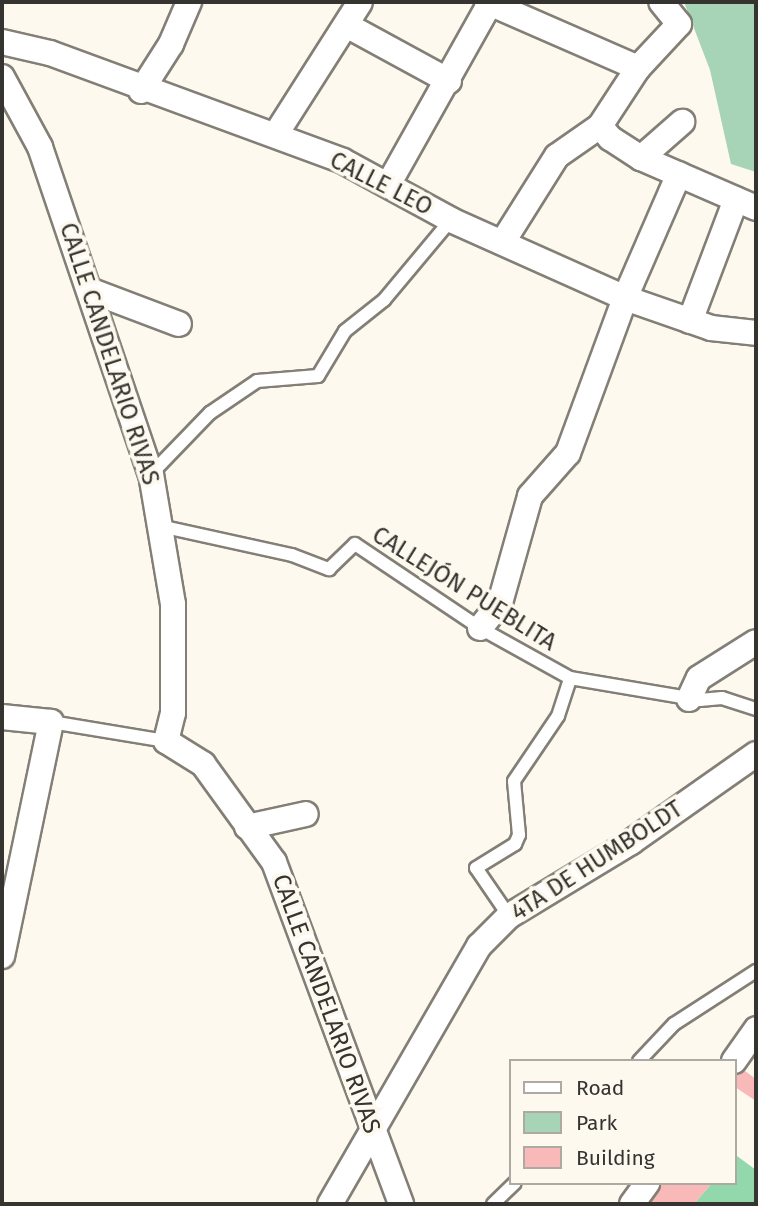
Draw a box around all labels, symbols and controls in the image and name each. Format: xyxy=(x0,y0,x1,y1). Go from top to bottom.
street label: CALLE LEO xyxy=(325,146,437,222)
street label: CALLE CANDELARIO RIVAS xyxy=(53,219,165,489)
street label: CALLEJÓN PUEBLITA xyxy=(367,521,561,657)
street label: 4TA DE HUMBOLDT xyxy=(506,795,688,927)
street label: CALLE CANDELARIO RIVAS xyxy=(266,870,386,1138)
legend xyxy=(510,1059,737,1185)
text: Road xyxy=(576,1075,624,1101)
text: Park xyxy=(576,1110,617,1136)
text: Building xyxy=(576,1145,655,1171)

